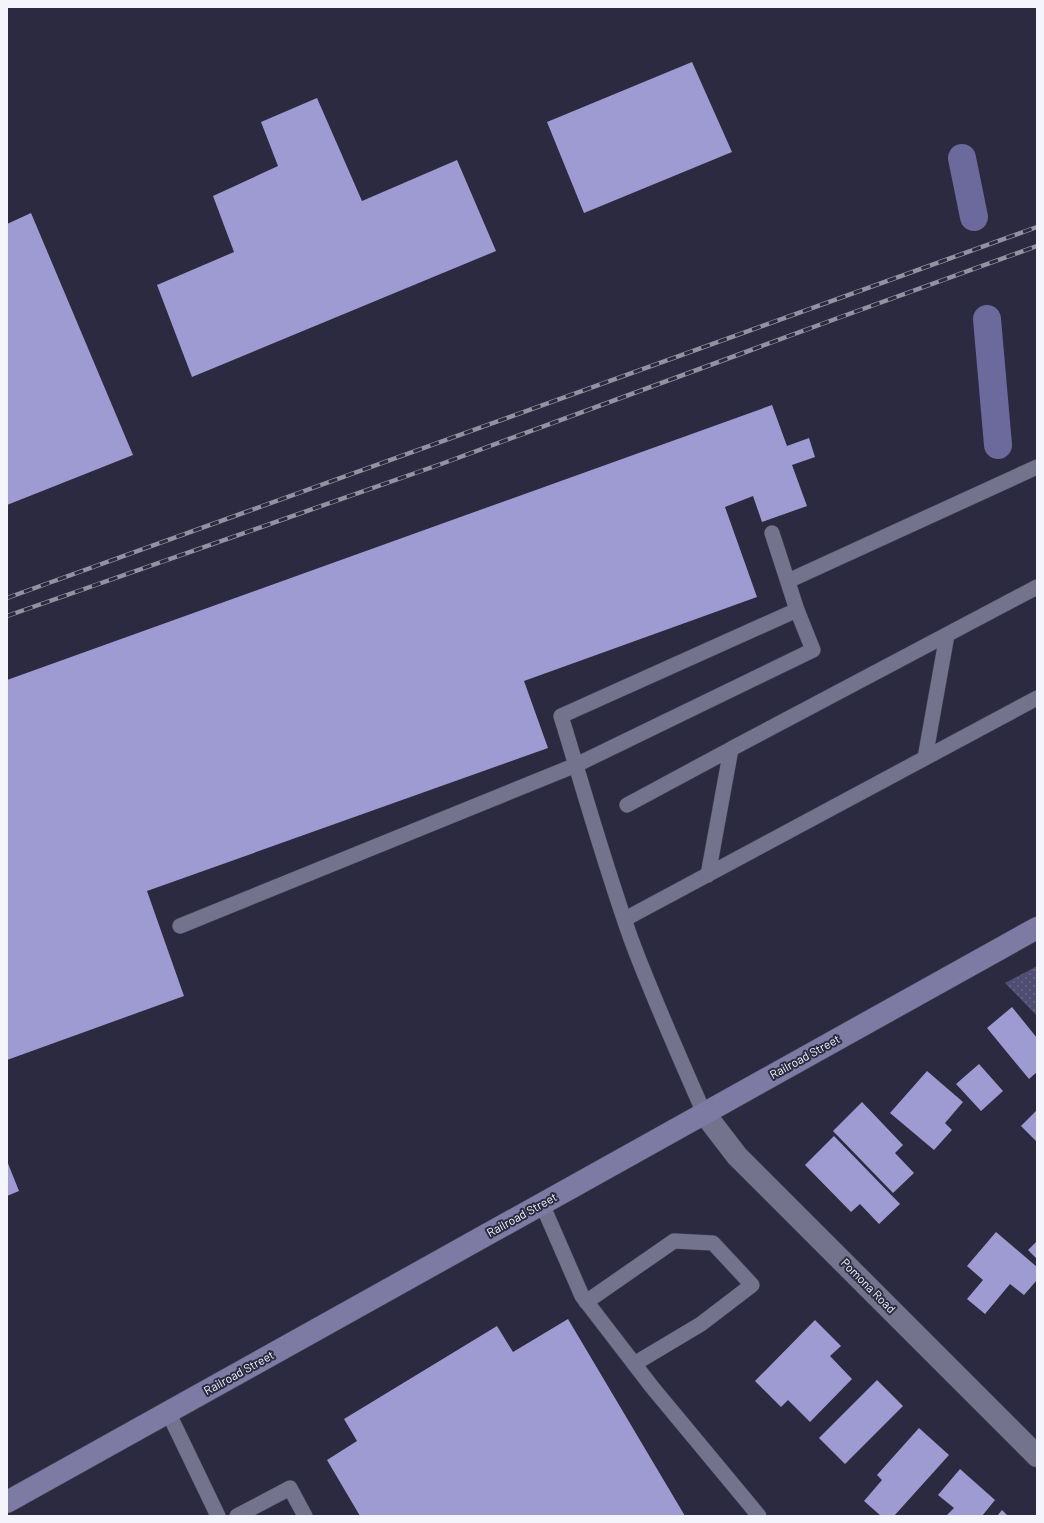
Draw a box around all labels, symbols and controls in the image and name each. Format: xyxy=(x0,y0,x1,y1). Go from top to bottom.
street label: Railroad Street xyxy=(767,1031,842,1081)
street label: Railroad Street xyxy=(484,1189,559,1239)
street label: Pomona Road xyxy=(839,1255,899,1315)
street label: Railroad Street xyxy=(201,1347,276,1397)

